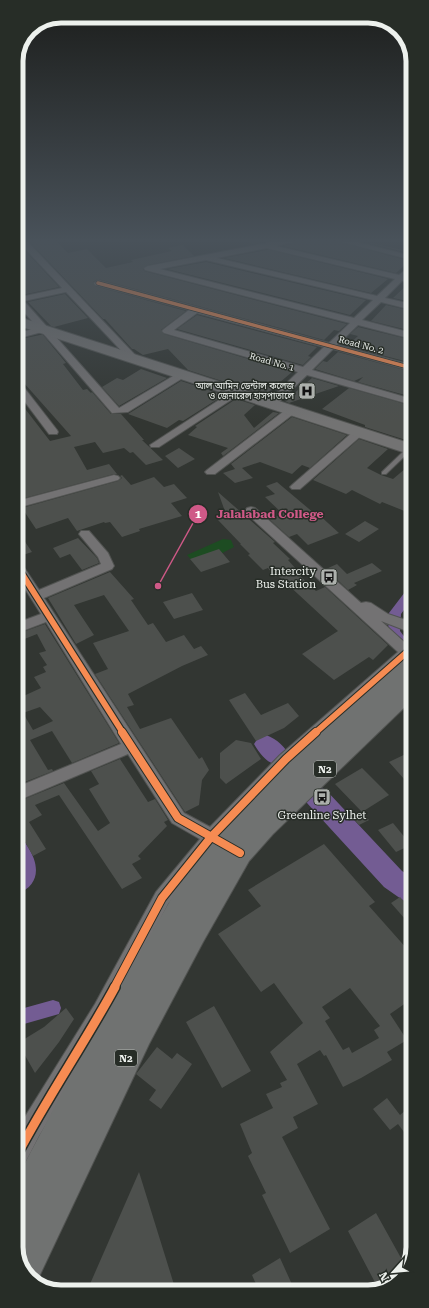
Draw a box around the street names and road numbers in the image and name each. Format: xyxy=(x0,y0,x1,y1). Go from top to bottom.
street label: Road No. 2 xyxy=(337,334,385,356)
street label: Road No. 1 xyxy=(248,351,296,373)
road number: N2 xyxy=(314,761,336,777)
road number: N2 xyxy=(115,1050,137,1066)

